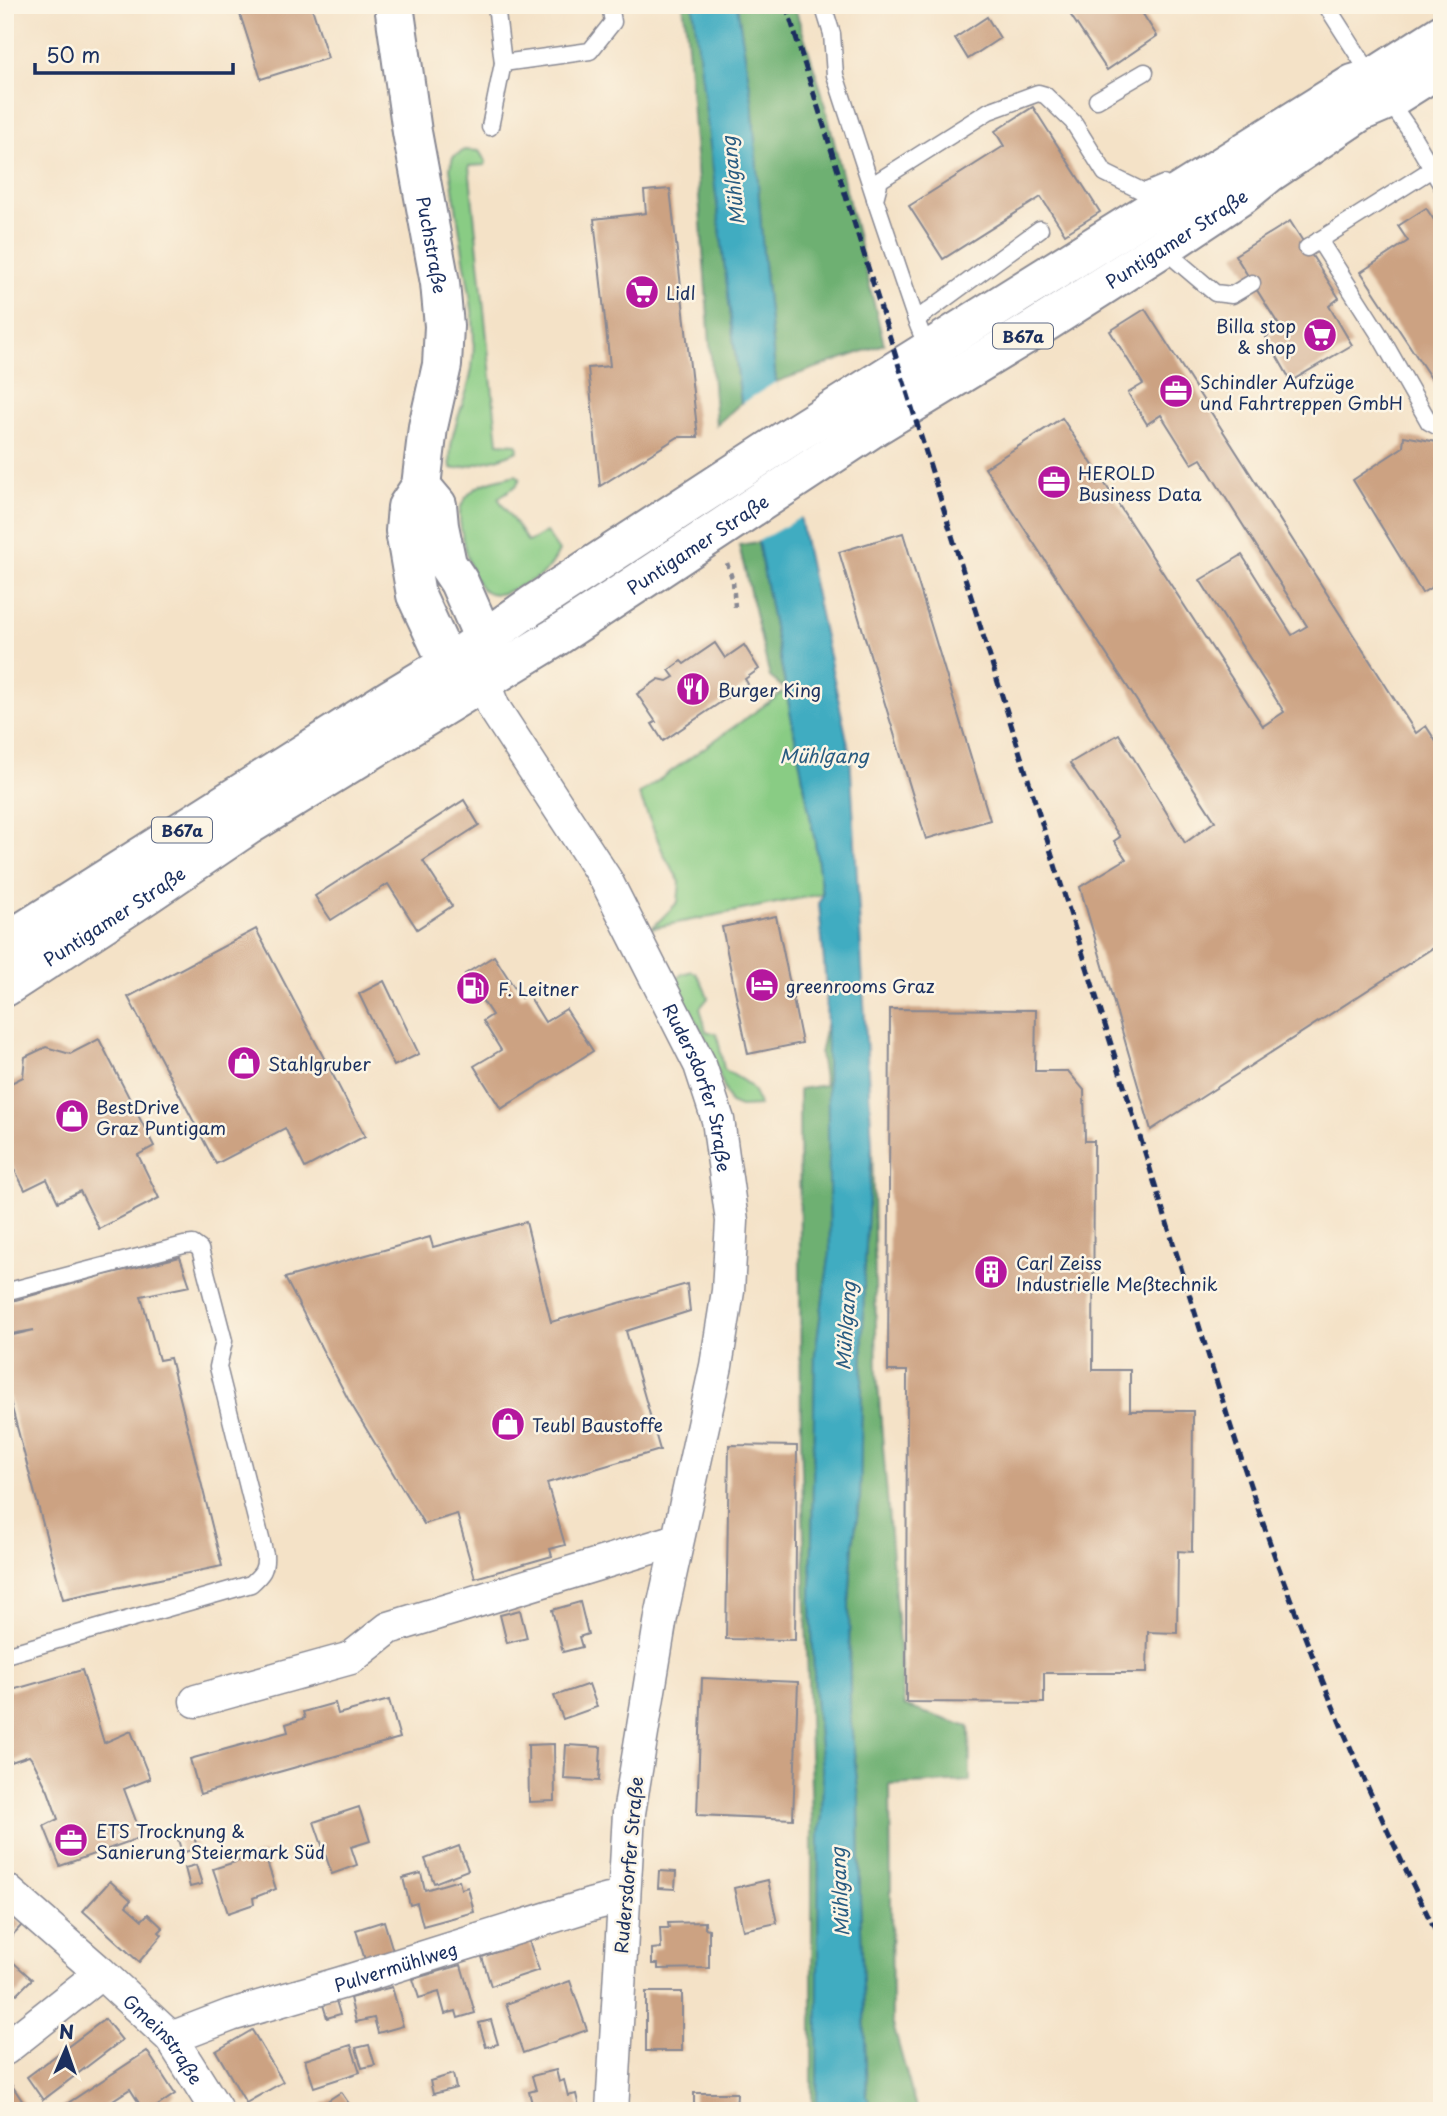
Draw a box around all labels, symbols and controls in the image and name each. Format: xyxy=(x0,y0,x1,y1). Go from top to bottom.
scale bar xyxy=(35,32,233,76)
text: 50 m xyxy=(46,38,100,70)
water label: Mühlgang xyxy=(713,134,751,227)
street label: Puntigamer Straße xyxy=(1099,182,1252,295)
street label: Puchstraße xyxy=(411,194,454,295)
supermarket icon: Lidl xyxy=(623,273,661,311)
place label: Lidl xyxy=(666,279,696,306)
place label: Billa stop & shop xyxy=(1216,312,1296,360)
supermarket icon: Billa stop & shop xyxy=(1301,316,1339,354)
road number: B67a xyxy=(993,324,1053,348)
place label: Schindler Aufzüge und Fahrtreppen GmbH xyxy=(1200,368,1403,416)
office icon: Schindler Aufzüge und Fahrtreppen GmbH xyxy=(1157,372,1195,410)
place label: HEROLD Business Data xyxy=(1078,459,1202,507)
office icon: HEROLD Business Data xyxy=(1035,463,1073,501)
street label: Puntigamer Straße xyxy=(621,487,773,601)
restaurant icon: Burger King xyxy=(674,670,712,708)
place label: Burger King xyxy=(718,676,821,703)
water label: Mühlgang xyxy=(780,741,869,769)
road number: B67a xyxy=(152,818,212,842)
street label: Puntigamer Straße xyxy=(37,859,190,972)
hotel icon: greenrooms Graz xyxy=(743,966,781,1004)
fuel station icon: F. Leitner xyxy=(454,969,492,1007)
place label: greenrooms Graz xyxy=(786,972,935,999)
place label: F. Leitner xyxy=(498,975,579,1002)
street label: Rudersdorfer Straße xyxy=(657,998,739,1173)
shop icon: Stahlgruber xyxy=(225,1044,263,1082)
place label: Stahlgruber xyxy=(268,1050,372,1077)
place label: BestDrive Graz Puntigam xyxy=(96,1093,226,1141)
shop icon: BestDrive Graz Puntigam xyxy=(53,1097,91,1135)
place label: Carl Zeiss Industrielle Meßtechnik xyxy=(1016,1249,1218,1297)
building icon: Carl Zeiss Industrielle Meßtechnik xyxy=(972,1253,1010,1291)
water label: Mühlgang xyxy=(828,1280,862,1371)
shop icon: Teubl Baustoffe xyxy=(489,1405,527,1443)
place label: Teubl Baustoffe xyxy=(532,1411,663,1438)
street label: Rudersdorfer Straße xyxy=(607,1775,649,1955)
place label: ETS Trocknung & Sanierung Steiermark Süd xyxy=(96,1817,325,1865)
office icon: ETS Trocknung & Sanierung Steiermark Süd xyxy=(52,1821,90,1859)
water label: Mühlgang xyxy=(823,1846,855,1937)
street label: Pulvermühlweg xyxy=(331,1934,461,1998)
street label: Gmeinstraße xyxy=(118,1987,210,2089)
north arrow xyxy=(32,2014,102,2084)
text: N xyxy=(59,2017,75,2045)

